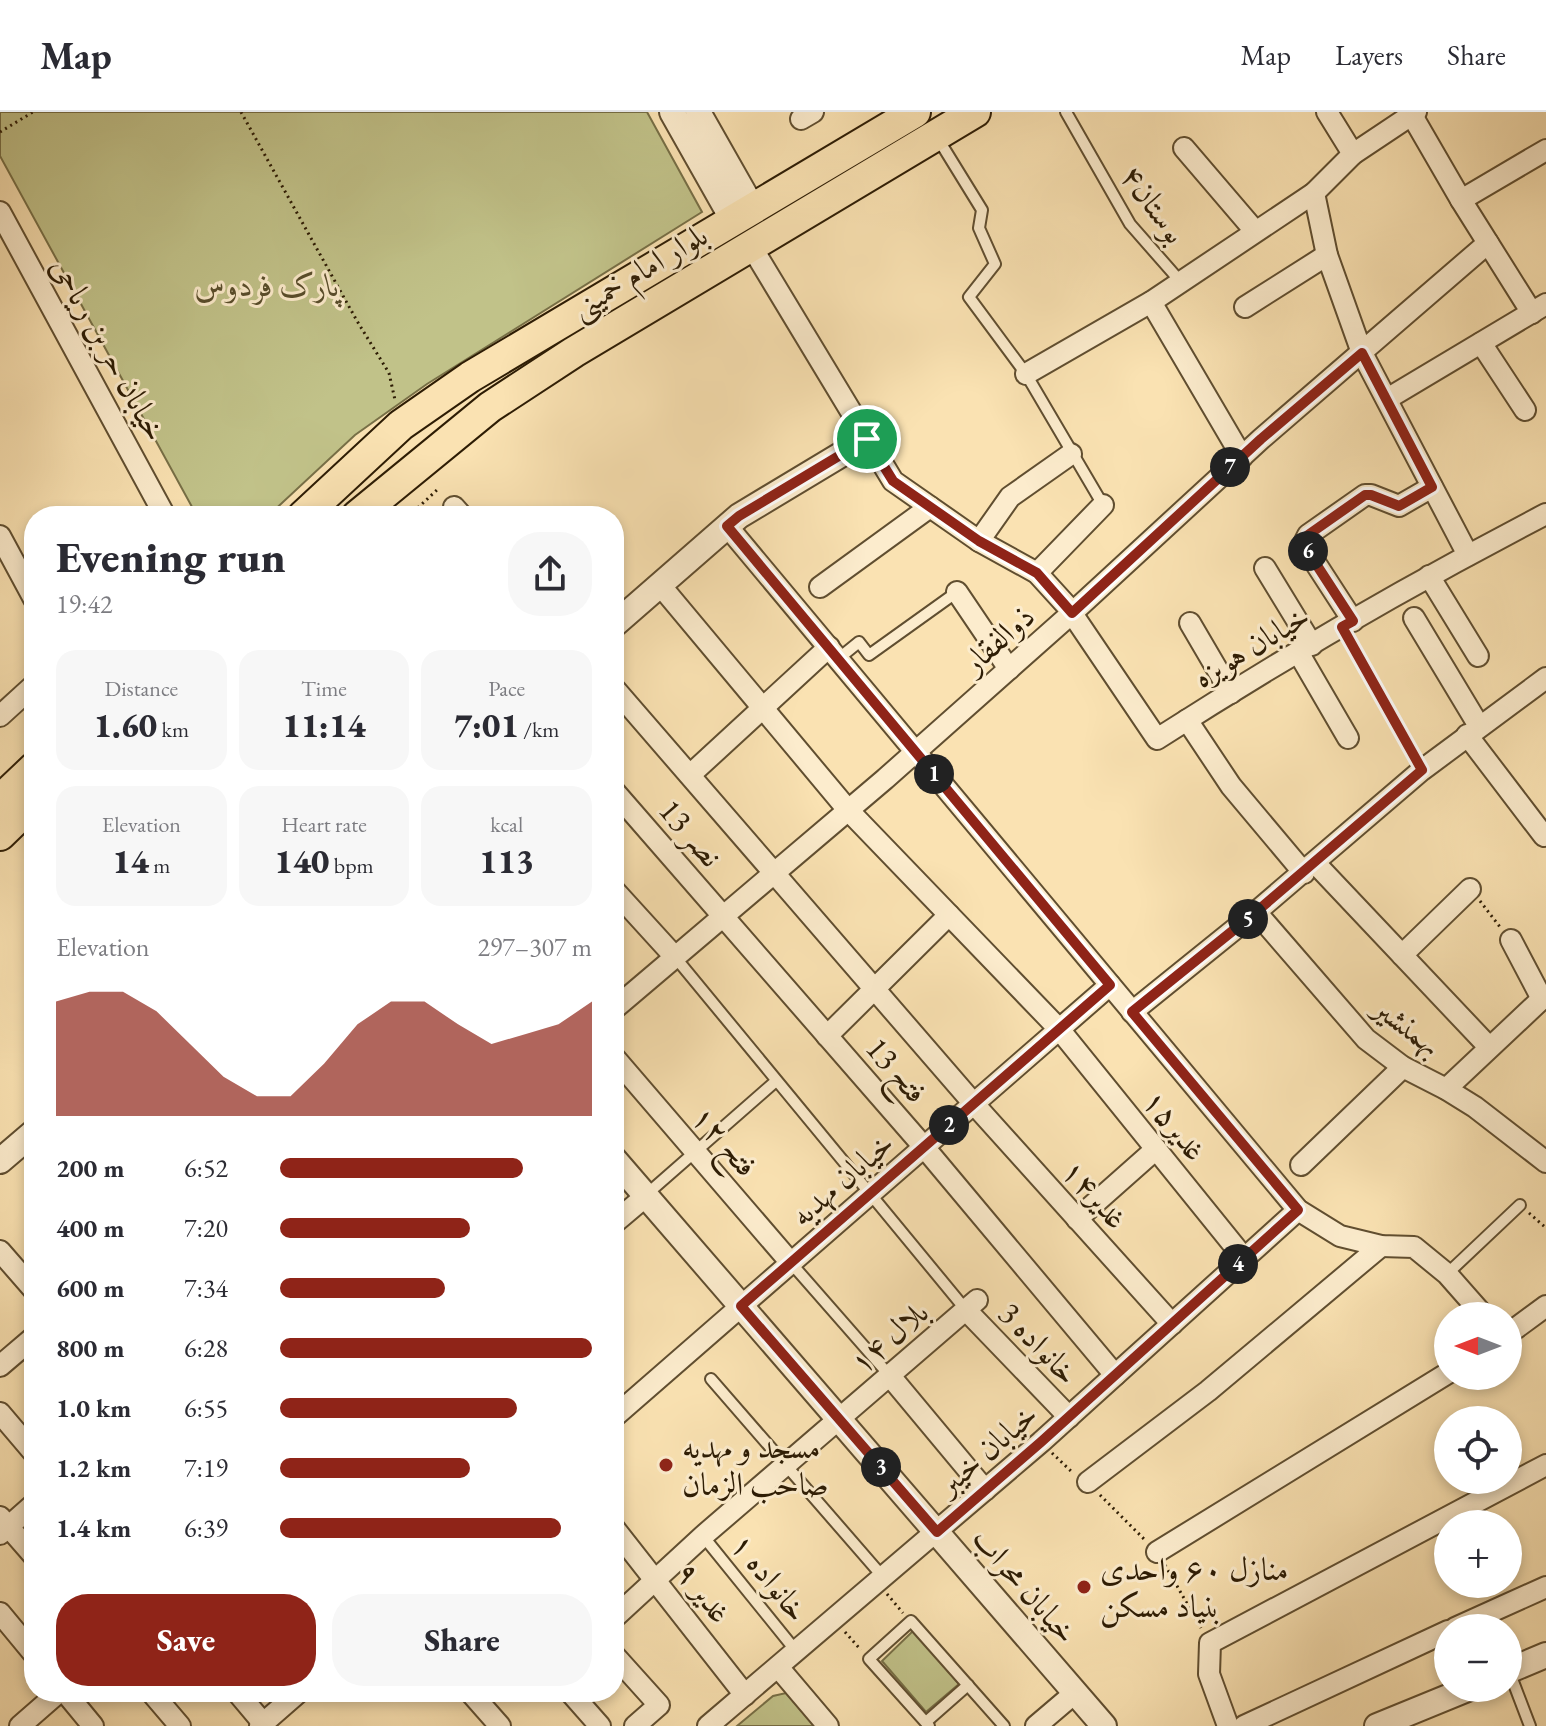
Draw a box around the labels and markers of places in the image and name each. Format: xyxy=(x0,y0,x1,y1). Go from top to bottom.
pin xyxy=(833,405,901,473)
pin: 7 xyxy=(1210,447,1250,487)
pin: 6 xyxy=(1288,531,1328,571)
pin: 1 xyxy=(914,754,954,794)
pin: 5 xyxy=(1228,899,1268,939)
pin: 2 xyxy=(929,1105,969,1145)
pin: 4 xyxy=(1218,1244,1258,1284)
place label: مسجد و مهدیه صاحب الزمان xyxy=(682,1426,829,1505)
pin: 3 xyxy=(861,1447,901,1487)
marker: مسجد و مهدیه صاحب الزمان xyxy=(657,1456,675,1474)
place label: منازل ۶۰ واحدی بنیاد مسکن xyxy=(1100,1548,1289,1628)
marker: منازل ۶۰ واحدی بنیاد مسکن xyxy=(1075,1578,1093,1596)

